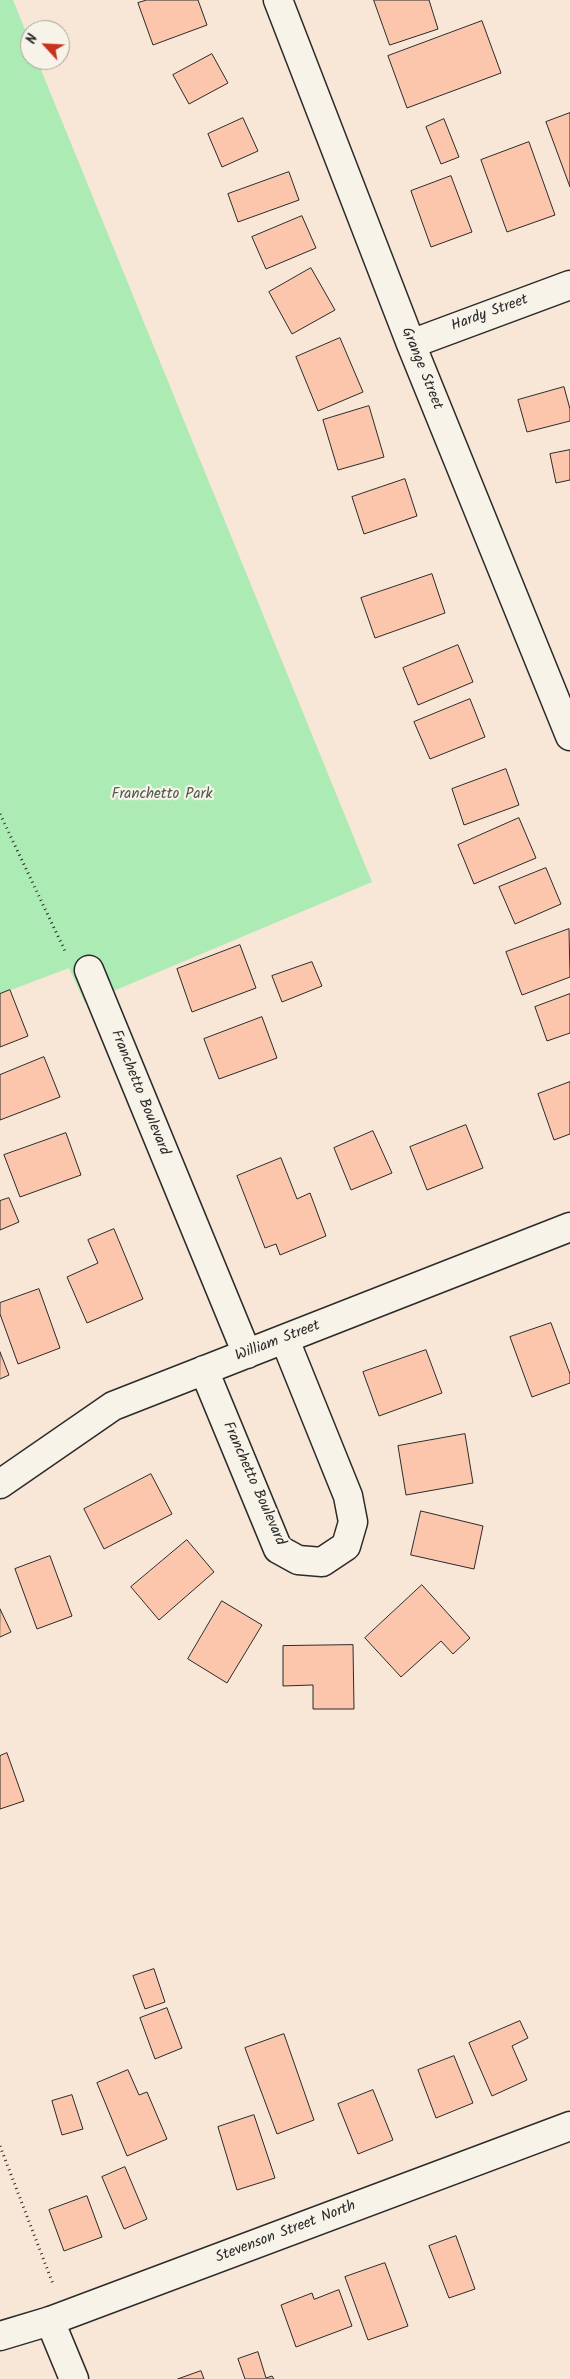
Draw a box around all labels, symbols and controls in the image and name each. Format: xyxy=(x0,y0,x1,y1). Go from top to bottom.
north arrow xyxy=(20,20,70,70)
text: N xyxy=(20,30,44,48)
street label: Hardy Street xyxy=(449,292,531,336)
street label: Grange Street xyxy=(396,325,446,413)
park label: Franchetto Park xyxy=(112,786,212,804)
street label: Franchetto Boulevard xyxy=(106,1028,172,1158)
street label: William Street xyxy=(233,1318,323,1366)
street label: Franchetto Boulevard xyxy=(218,1419,288,1549)
street label: Stevenson Street North xyxy=(213,2198,359,2268)

